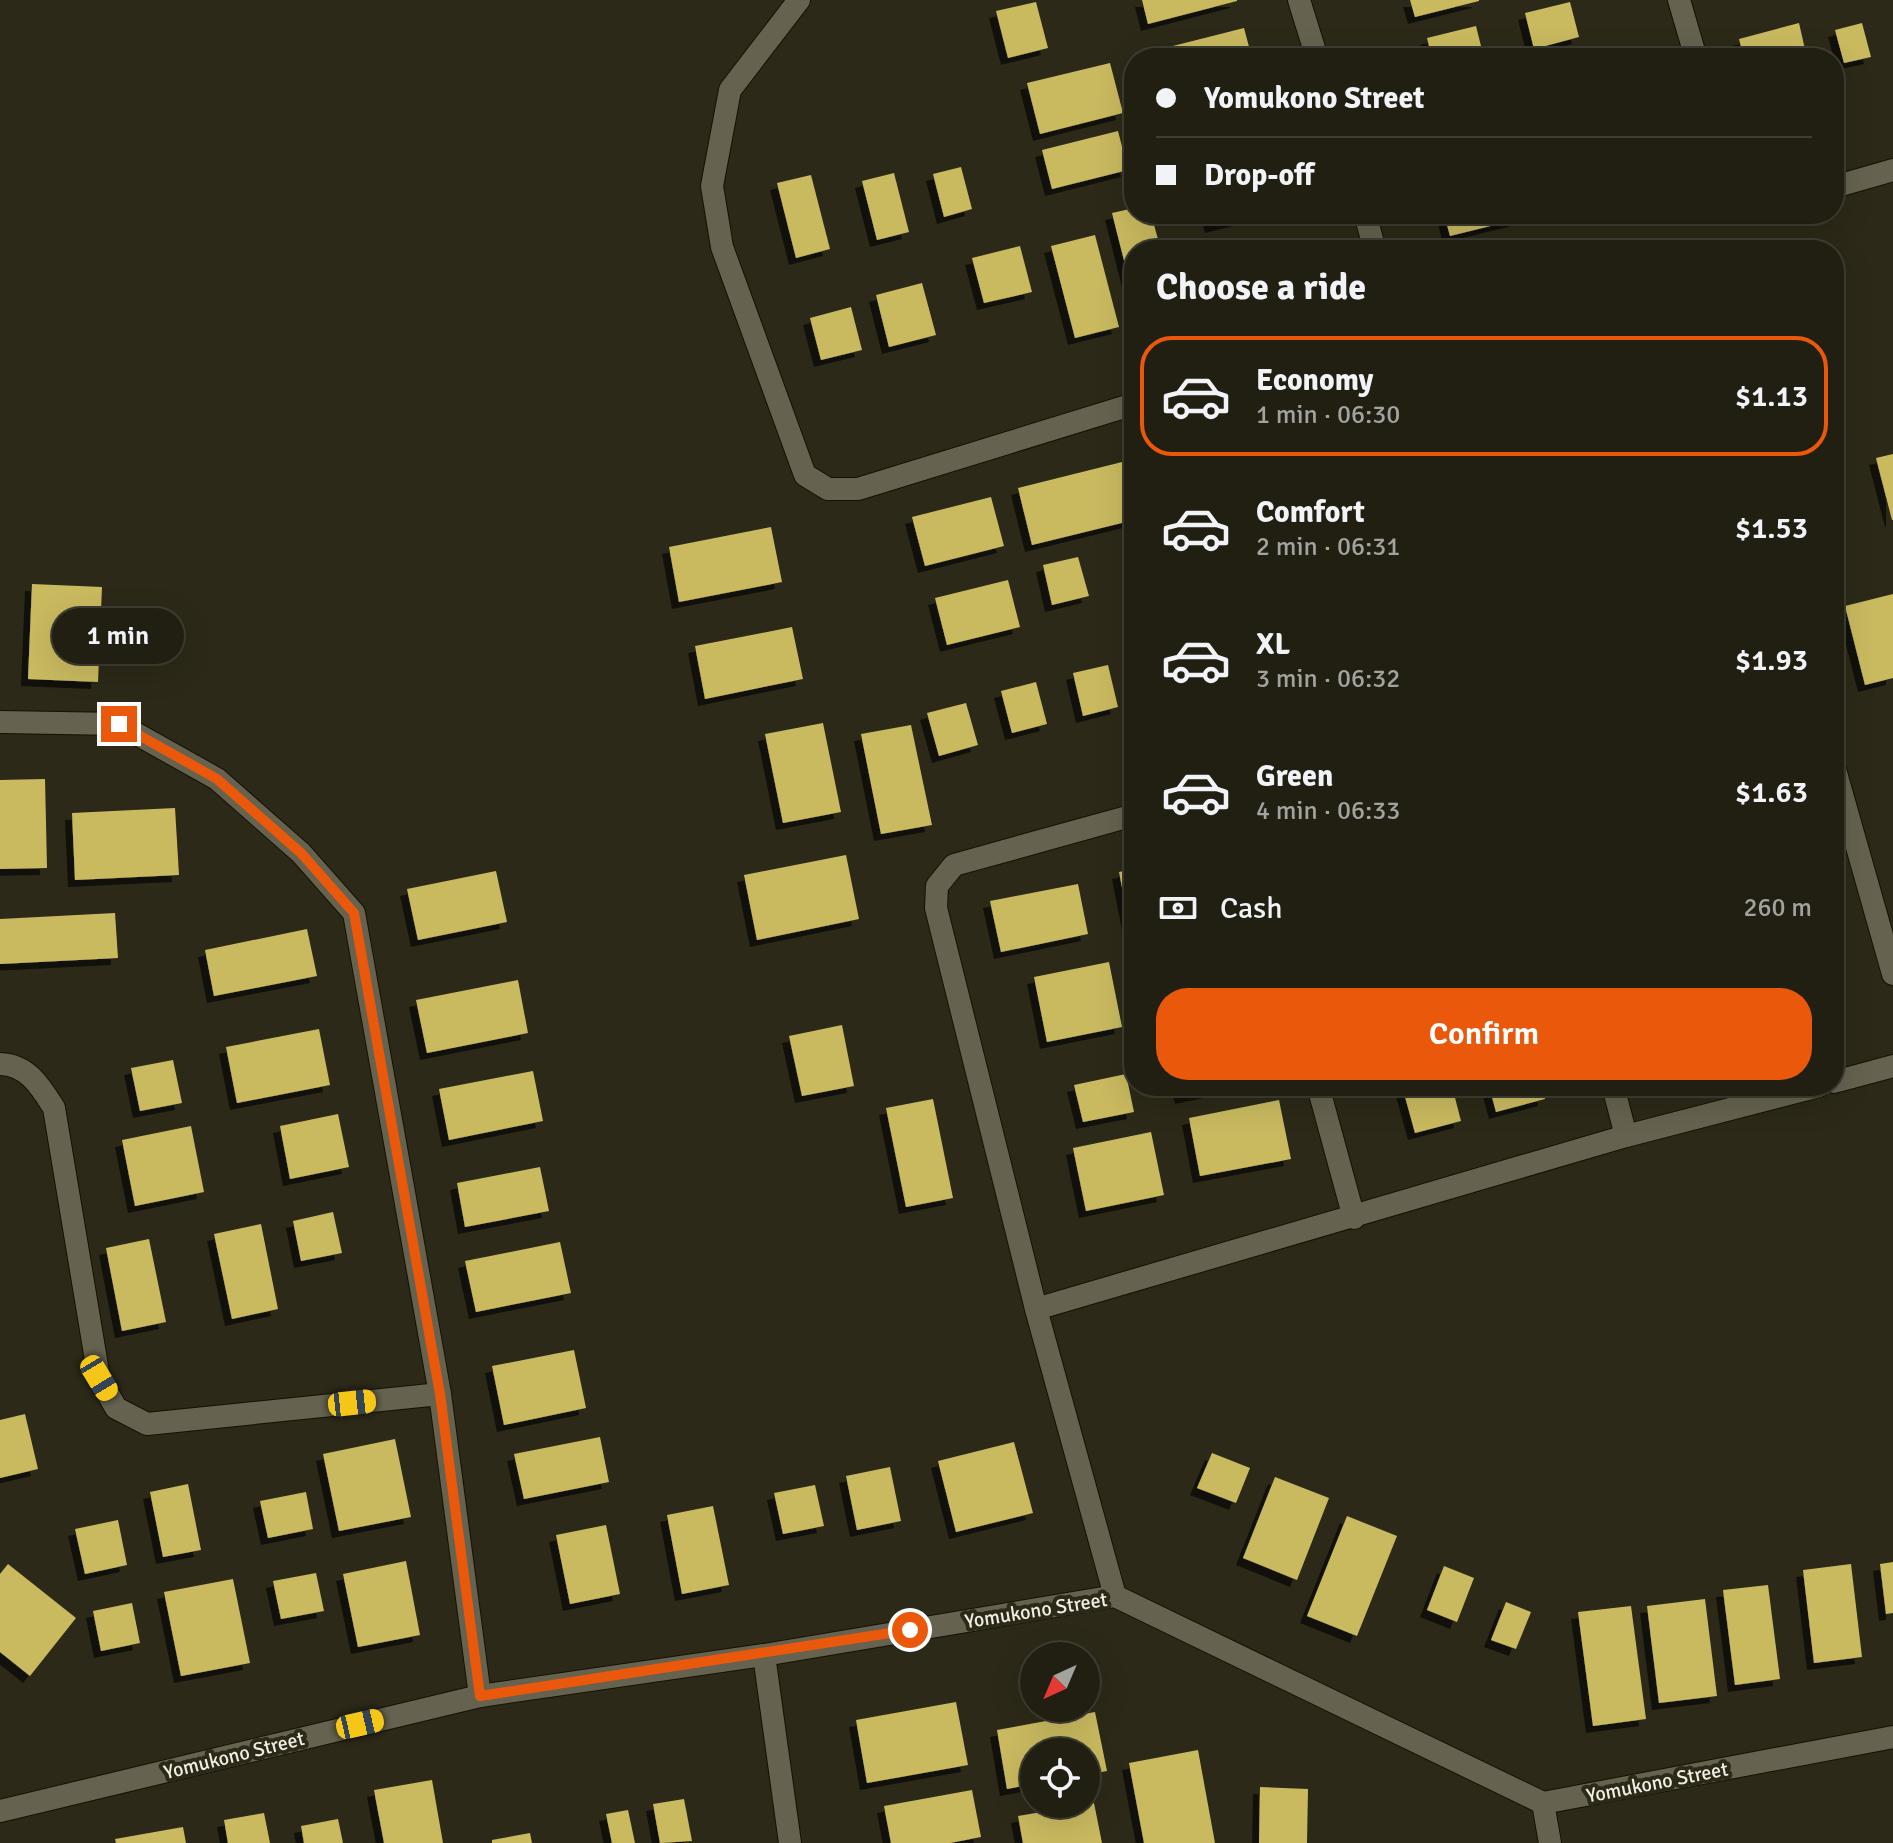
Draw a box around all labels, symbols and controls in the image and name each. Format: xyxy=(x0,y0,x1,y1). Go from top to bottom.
text: Yomukono Street xyxy=(1204,80,1425,117)
text: Drop-off xyxy=(1204,157,1314,194)
text: Choose a ride xyxy=(1156,265,1366,310)
icon: car xyxy=(1160,360,1232,432)
text: Economy xyxy=(1256,362,1373,399)
text: $1.13 xyxy=(1735,378,1808,415)
text: 1 min · 06:30 xyxy=(1256,399,1400,431)
icon: car xyxy=(1160,492,1232,564)
text: Comfort xyxy=(1256,494,1365,531)
text: $1.53 xyxy=(1735,510,1808,547)
text: 2 min · 06:31 xyxy=(1256,531,1400,563)
callout: 1 min xyxy=(53,608,185,664)
text: 1 min xyxy=(87,620,149,652)
icon: car xyxy=(1160,624,1232,696)
text: XL xyxy=(1256,626,1290,663)
text: $1.93 xyxy=(1735,642,1808,679)
text: 3 min · 06:32 xyxy=(1256,663,1400,695)
route end xyxy=(101,706,137,742)
icon: car xyxy=(1160,756,1232,828)
text: Green xyxy=(1256,758,1333,795)
text: $1.63 xyxy=(1735,774,1808,811)
text: 4 min · 06:33 xyxy=(1256,795,1400,827)
icon: cash xyxy=(1156,886,1200,930)
text: Cash xyxy=(1220,890,1283,927)
text: 260 m xyxy=(1743,892,1812,924)
button: Confirm xyxy=(1156,988,1812,1080)
car xyxy=(76,1351,122,1405)
car xyxy=(327,1389,377,1417)
street label: Yomukono Street xyxy=(963,1587,1109,1634)
route start xyxy=(892,1612,928,1648)
north arrow xyxy=(1020,1642,1100,1722)
map controls xyxy=(1020,1642,1100,1818)
car xyxy=(334,1707,386,1741)
street label: Yomukono Street xyxy=(161,1726,307,1785)
button: locate xyxy=(1020,1738,1100,1818)
street label: Yomukono Street xyxy=(1584,1756,1730,1809)

